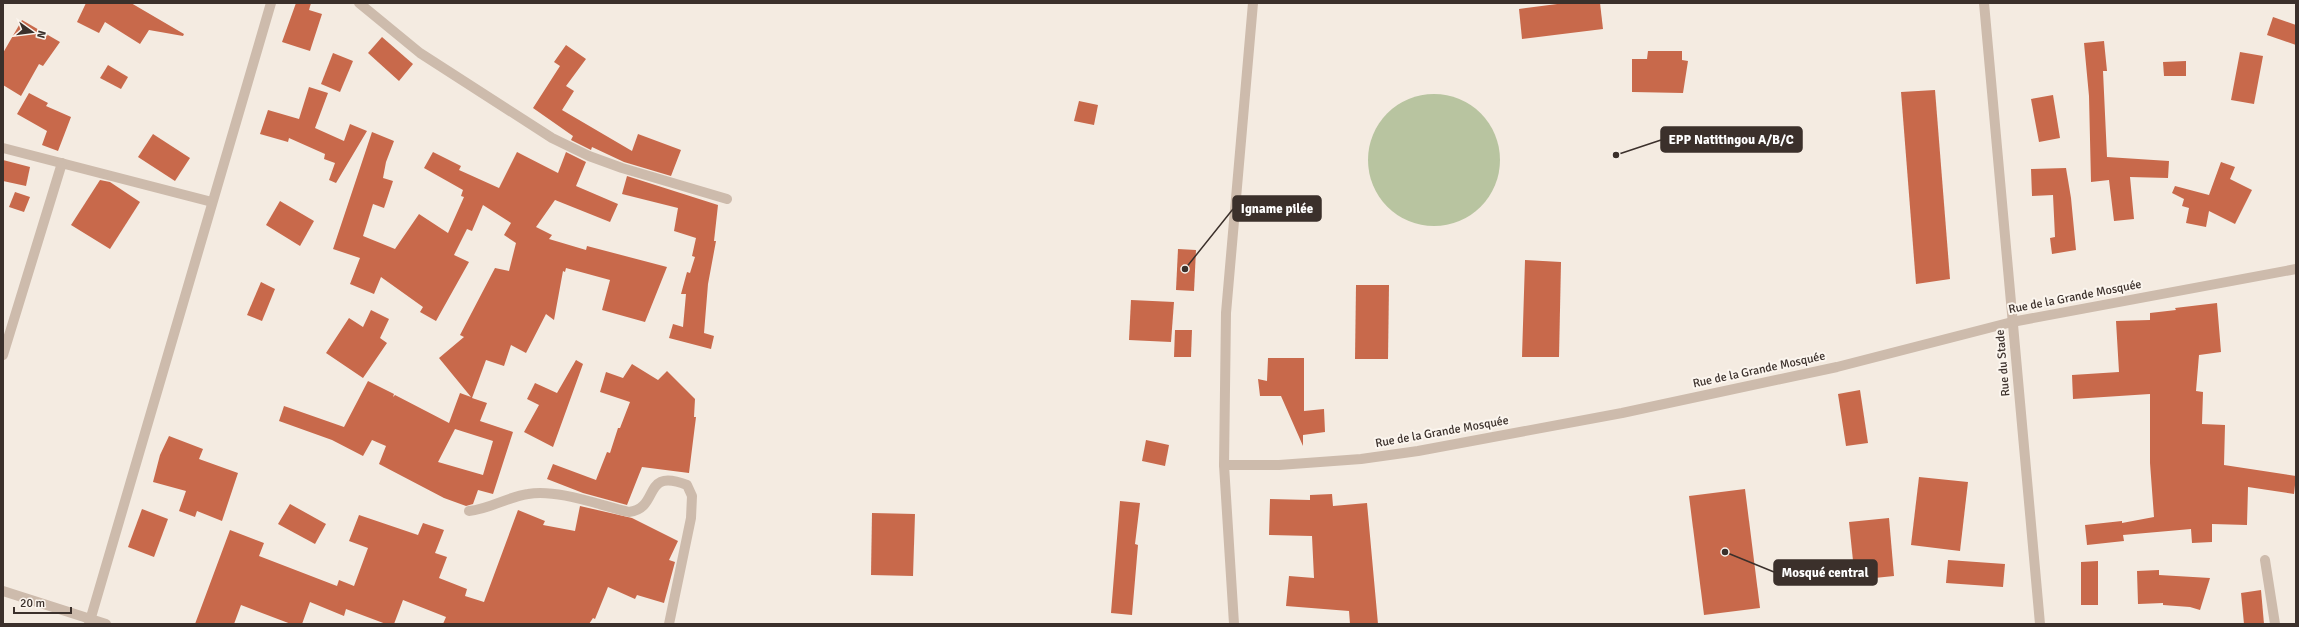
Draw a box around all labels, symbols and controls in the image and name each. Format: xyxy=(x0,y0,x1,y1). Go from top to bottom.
north arrow xyxy=(12,12,52,52)
text: N xyxy=(34,29,48,40)
callout: EPP Natitingou A/B/C xyxy=(1661,127,1802,152)
text: EPP Natitingou A/B/C xyxy=(1668,132,1794,148)
callout: Igname pilée xyxy=(1233,196,1321,221)
text: Igname pilée xyxy=(1241,201,1314,217)
street label: Rue de la Grande Mosquée xyxy=(2007,277,2143,317)
street label: Rue du Stade xyxy=(1993,329,2013,397)
street label: Rue de la Grande Mosquée xyxy=(1691,349,1827,391)
street label: Rue de la Grande Mosquée xyxy=(1374,413,1510,451)
callout: Mosqué central xyxy=(1774,560,1877,585)
text: Mosqué central xyxy=(1781,565,1869,581)
scale bar xyxy=(14,589,71,615)
text: 20 m xyxy=(20,596,45,611)

